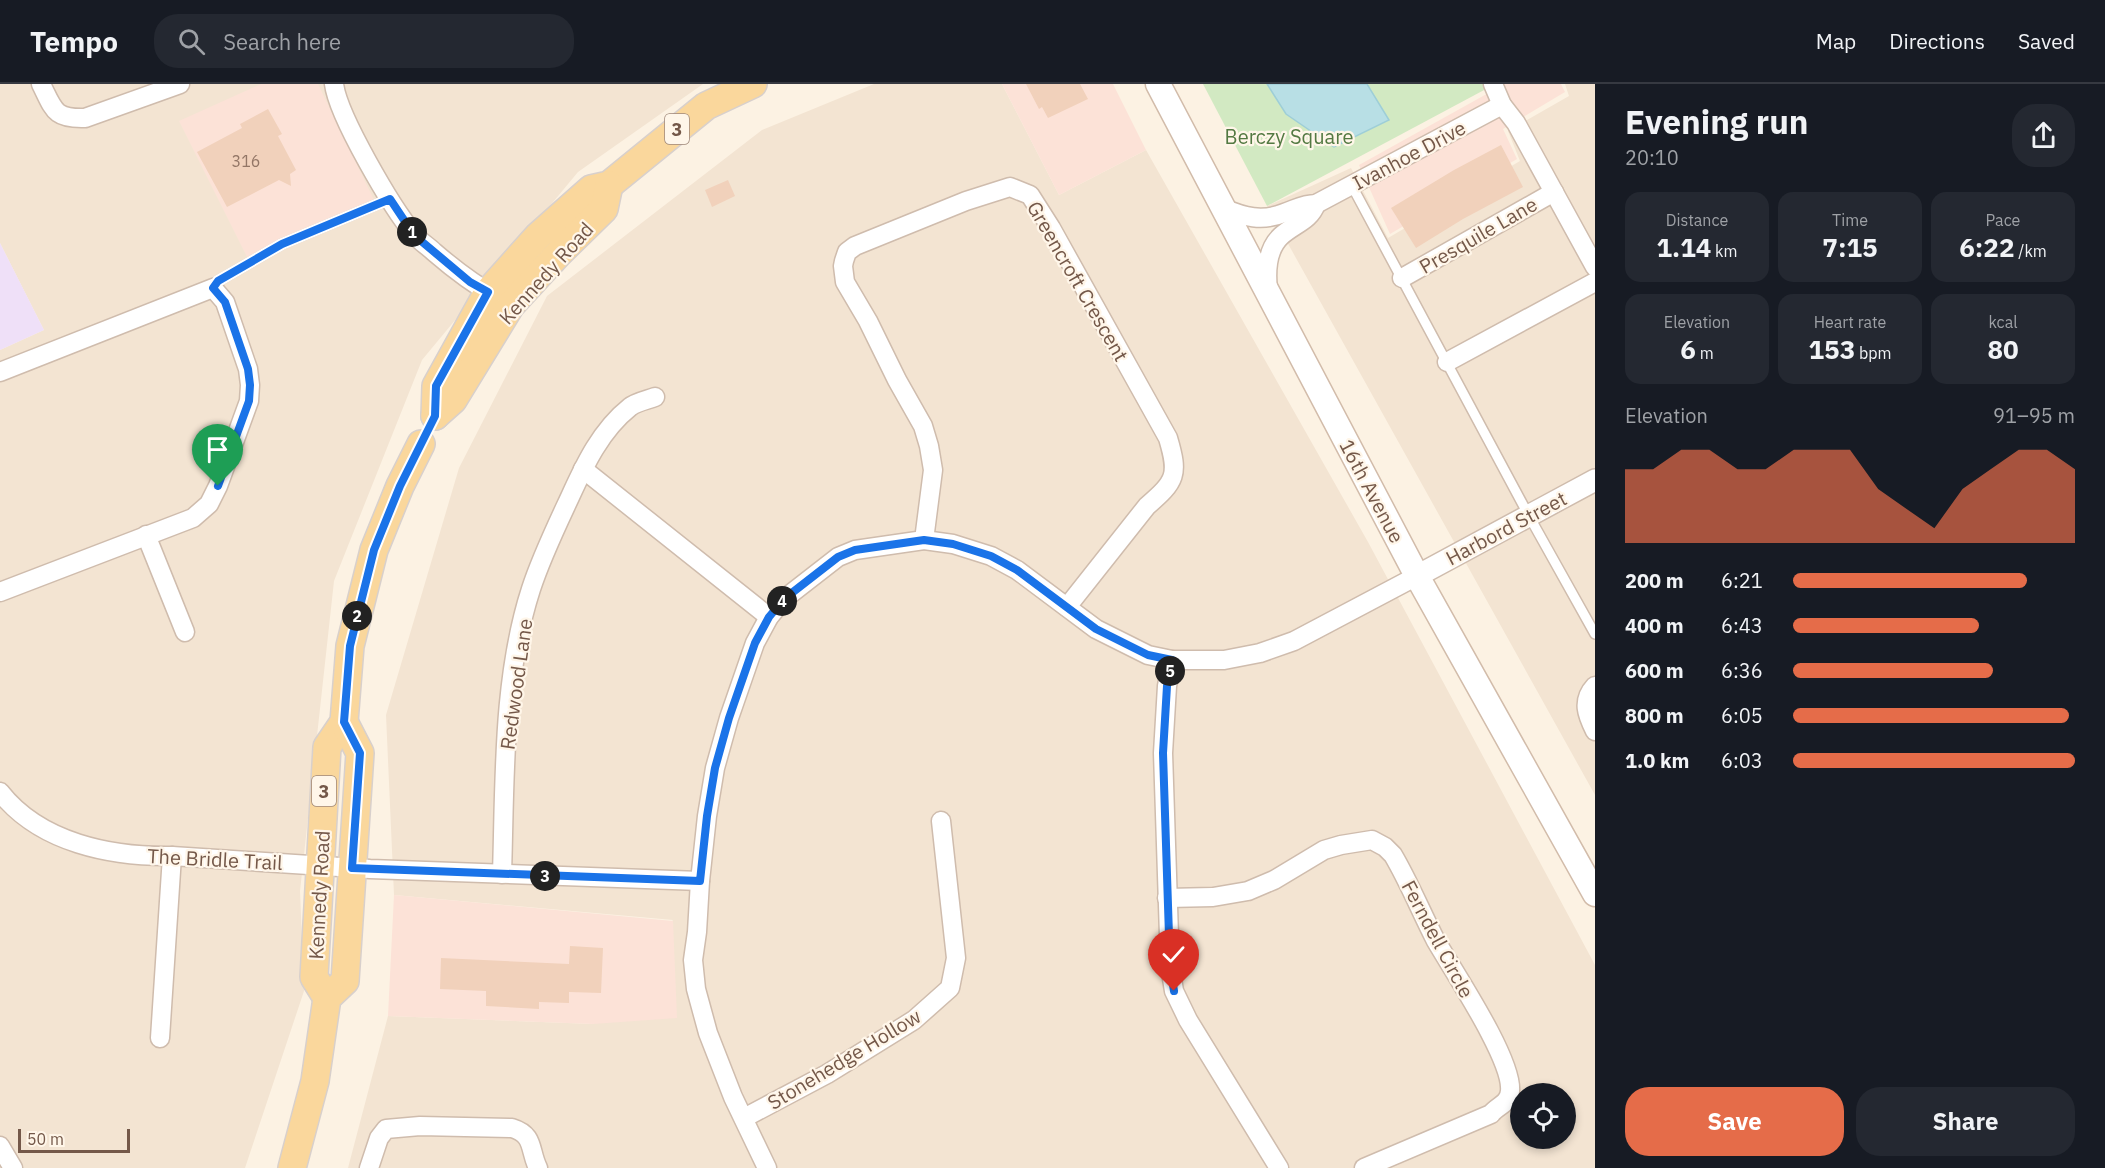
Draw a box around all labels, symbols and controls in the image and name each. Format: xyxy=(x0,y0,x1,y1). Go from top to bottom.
search box xyxy=(154,14,574,68)
text: Tempo xyxy=(30,23,118,60)
icon: search xyxy=(175,25,208,58)
text: Search here xyxy=(223,27,341,56)
text: Map xyxy=(1816,27,1856,55)
text: Directions xyxy=(1889,27,1985,55)
text: Saved xyxy=(2018,27,2075,55)
text: Evening run xyxy=(1625,100,1809,143)
button: share xyxy=(2012,104,2075,167)
road number: 3 xyxy=(665,114,689,144)
street label: Ivanhoe Drive xyxy=(1348,114,1470,196)
park label: Berczy Square xyxy=(1225,123,1353,150)
text: 20:10 xyxy=(1625,144,1679,171)
house number: 316 xyxy=(232,151,260,171)
street label: Presquile Lane xyxy=(1414,190,1542,280)
street label: Greencroft Crescent xyxy=(1021,196,1135,366)
text: Distance xyxy=(1666,210,1728,230)
text: Time xyxy=(1832,210,1868,230)
text: Pace xyxy=(1986,210,2020,230)
street label: Kennedy Road xyxy=(493,216,599,330)
pin: 1 xyxy=(397,217,427,247)
text: 1 xyxy=(407,222,417,242)
text: 1.14 xyxy=(1656,230,1711,264)
text: 7:15 xyxy=(1822,230,1878,264)
text: 6:22 xyxy=(1959,230,2015,264)
text: km xyxy=(1711,241,1738,261)
text: /km xyxy=(2015,241,2047,261)
text: Elevation xyxy=(1664,312,1730,332)
text: Heart rate xyxy=(1814,312,1886,332)
text: kcal xyxy=(1988,312,2018,332)
text: 6 xyxy=(1680,332,1696,366)
text: 153 xyxy=(1808,332,1855,366)
text: 80 xyxy=(1987,332,2019,366)
text: m xyxy=(1696,343,1714,363)
text: bpm xyxy=(1855,343,1892,363)
text: Elevation xyxy=(1625,402,1708,429)
text: 91–95 m xyxy=(1993,402,2075,429)
pin xyxy=(192,424,243,486)
icon: arrive xyxy=(201,433,234,466)
street label: 16th Avenue xyxy=(1333,434,1411,548)
street label: Harbord Street xyxy=(1441,485,1571,571)
text: 200 m xyxy=(1625,567,1684,594)
text: 6:21 xyxy=(1721,567,1763,594)
pin: 4 xyxy=(767,586,797,616)
text: 4 xyxy=(777,591,787,611)
pin: 2 xyxy=(342,601,372,631)
text: 2 xyxy=(352,606,362,626)
text: 400 m xyxy=(1625,612,1684,639)
text: 6:43 xyxy=(1721,612,1763,639)
street label: Redwood Lane xyxy=(493,617,539,751)
pin: 5 xyxy=(1155,656,1185,686)
text: 600 m xyxy=(1625,657,1684,684)
text: 6:36 xyxy=(1721,657,1763,684)
text: 5 xyxy=(1165,661,1175,681)
text: 800 m xyxy=(1625,702,1684,729)
text: 6:05 xyxy=(1721,702,1763,729)
text: 1.0 km xyxy=(1625,747,1689,774)
text: 6:03 xyxy=(1721,747,1763,774)
road number: 3 xyxy=(312,776,336,806)
street label: Kennedy Road xyxy=(302,830,336,960)
street label: The Bridle Trail xyxy=(147,842,283,876)
pin: 3 xyxy=(530,861,560,891)
text: 3 xyxy=(540,866,550,886)
street label: Ferndell Circle xyxy=(1396,875,1480,1003)
pin xyxy=(1148,929,1199,991)
icon: check xyxy=(1157,938,1190,971)
street label: Stonehedge Hollow xyxy=(762,1002,926,1116)
map controls xyxy=(1510,1083,1576,1149)
button: locate xyxy=(1510,1083,1576,1149)
button: Save xyxy=(1625,1087,1844,1156)
button: Share xyxy=(1856,1087,2075,1156)
scale bar xyxy=(18,1126,130,1154)
text: 50 m xyxy=(27,1129,64,1149)

